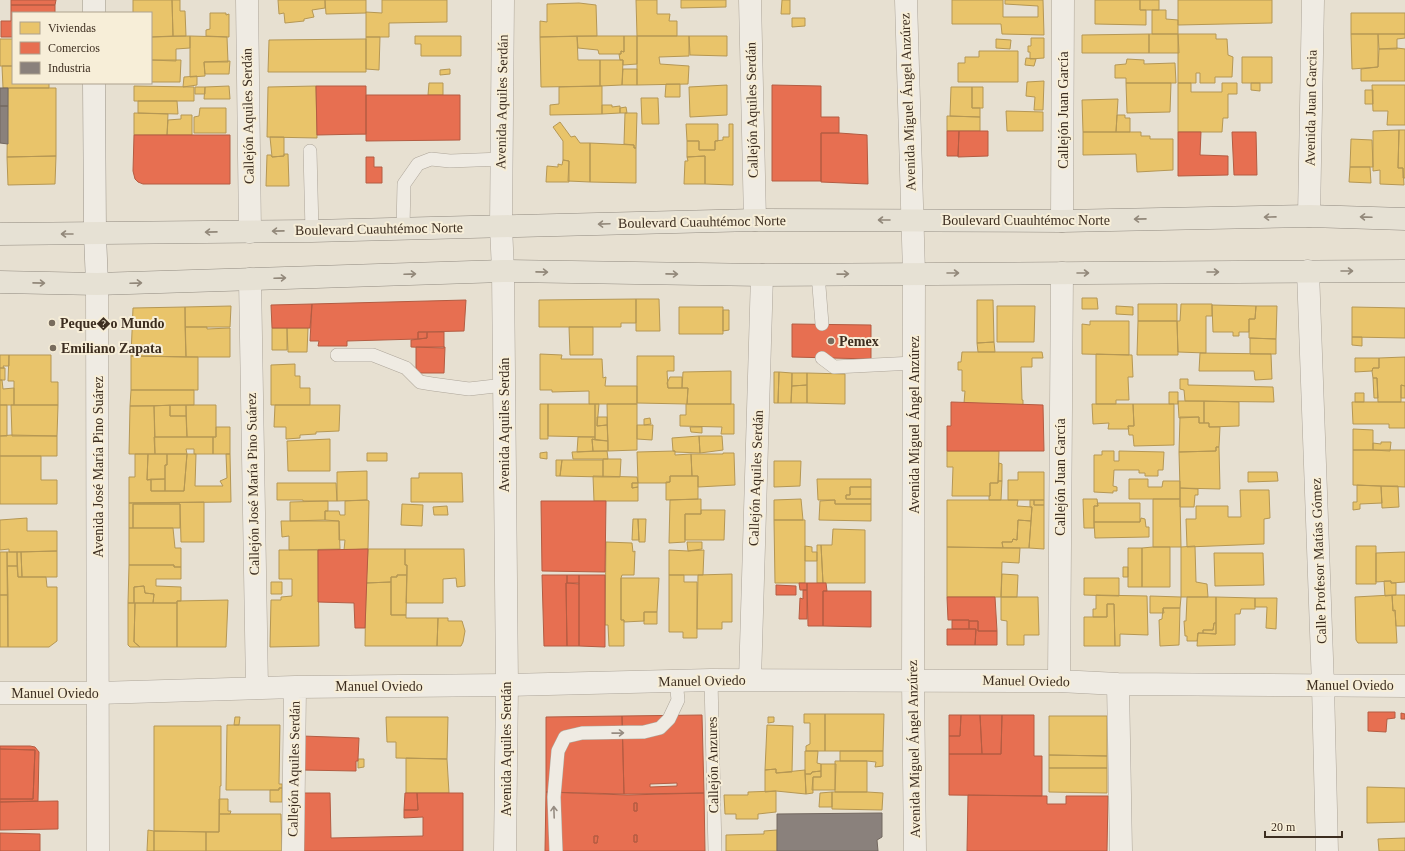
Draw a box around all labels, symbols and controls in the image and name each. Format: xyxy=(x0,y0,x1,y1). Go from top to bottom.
legend xyxy=(12,12,152,84)
street label: Avenida Miguel Ángel Anzúrez xyxy=(896,13,919,191)
text: Viviendas xyxy=(48,21,96,35)
street label: Avenida Aquiles Serdán xyxy=(493,34,511,170)
text: Comercios xyxy=(48,41,100,55)
street label: Callejón Aquiles Serdán xyxy=(743,42,761,178)
street label: Callejón Aquiles Serdán xyxy=(239,48,257,184)
street label: Avenida Juan Garcia xyxy=(1302,49,1320,166)
street label: Callejón Juan García xyxy=(1056,51,1071,169)
text: Industria xyxy=(48,61,91,75)
street label: Boulevard Cuauhtémoc Norte xyxy=(618,213,786,231)
street label: Boulevard Cuauhtémoc Norte xyxy=(942,213,1110,228)
one-way arrow xyxy=(1264,213,1277,220)
one-way arrow xyxy=(1360,214,1373,221)
one-way arrow xyxy=(1134,215,1147,223)
one-way arrow xyxy=(878,216,891,224)
street label: Boulevard Cuauhtémoc Norte xyxy=(295,220,463,238)
one-way arrow xyxy=(598,220,611,227)
one-way arrow xyxy=(272,227,285,235)
one-way arrow xyxy=(205,228,218,236)
one-way arrow xyxy=(61,230,74,238)
one-way arrow xyxy=(1340,267,1353,275)
one-way arrow xyxy=(535,268,548,276)
one-way arrow xyxy=(1206,268,1219,276)
one-way arrow xyxy=(946,269,959,277)
one-way arrow xyxy=(1076,269,1089,277)
one-way arrow xyxy=(403,270,416,278)
one-way arrow xyxy=(665,270,678,277)
one-way arrow xyxy=(836,270,849,278)
one-way arrow xyxy=(273,274,286,282)
one-way arrow xyxy=(32,279,45,287)
one-way arrow xyxy=(129,279,142,287)
place label: Peque�o Mundo xyxy=(60,316,165,331)
marker: Peque�o Mundo xyxy=(47,318,57,328)
place label: Pemex xyxy=(839,334,879,349)
marker: Pemex xyxy=(826,336,836,346)
street label: Avenida Miguel Ángel Anzúrez xyxy=(906,336,922,514)
place label: Emiliano Zapata xyxy=(61,341,162,356)
marker: Emiliano Zapata xyxy=(48,343,58,353)
street label: Avenida Aquiles Serdán xyxy=(497,357,512,493)
street label: Avenida José María Pino Suárez xyxy=(91,376,106,558)
street label: Callejón José María Pino Suárez xyxy=(244,393,262,575)
street label: Callejón Aquiles Serdán xyxy=(746,410,766,546)
street label: Callejón Juan García xyxy=(1053,418,1068,536)
street label: Calle Profesor Matías Gómez xyxy=(1309,478,1329,644)
street label: Avenida Miguel Ángel Anzúrez xyxy=(904,660,923,838)
street label: Manuel Oviedo xyxy=(658,673,746,689)
street label: Manuel Oviedo xyxy=(982,673,1070,689)
street label: Manuel Oviedo xyxy=(1306,678,1394,693)
street label: Manuel Oviedo xyxy=(335,679,423,694)
street label: Avenida Aquiles Serdán xyxy=(499,681,514,817)
street label: Manuel Oviedo xyxy=(11,686,99,701)
street label: Callejón Aquiles Serdán xyxy=(285,701,303,837)
street label: Callejón Anzures xyxy=(705,716,721,814)
one-way arrow xyxy=(611,729,624,737)
one-way arrow xyxy=(551,806,558,819)
scale bar xyxy=(1265,813,1342,839)
text: 20 m xyxy=(1271,820,1296,834)

